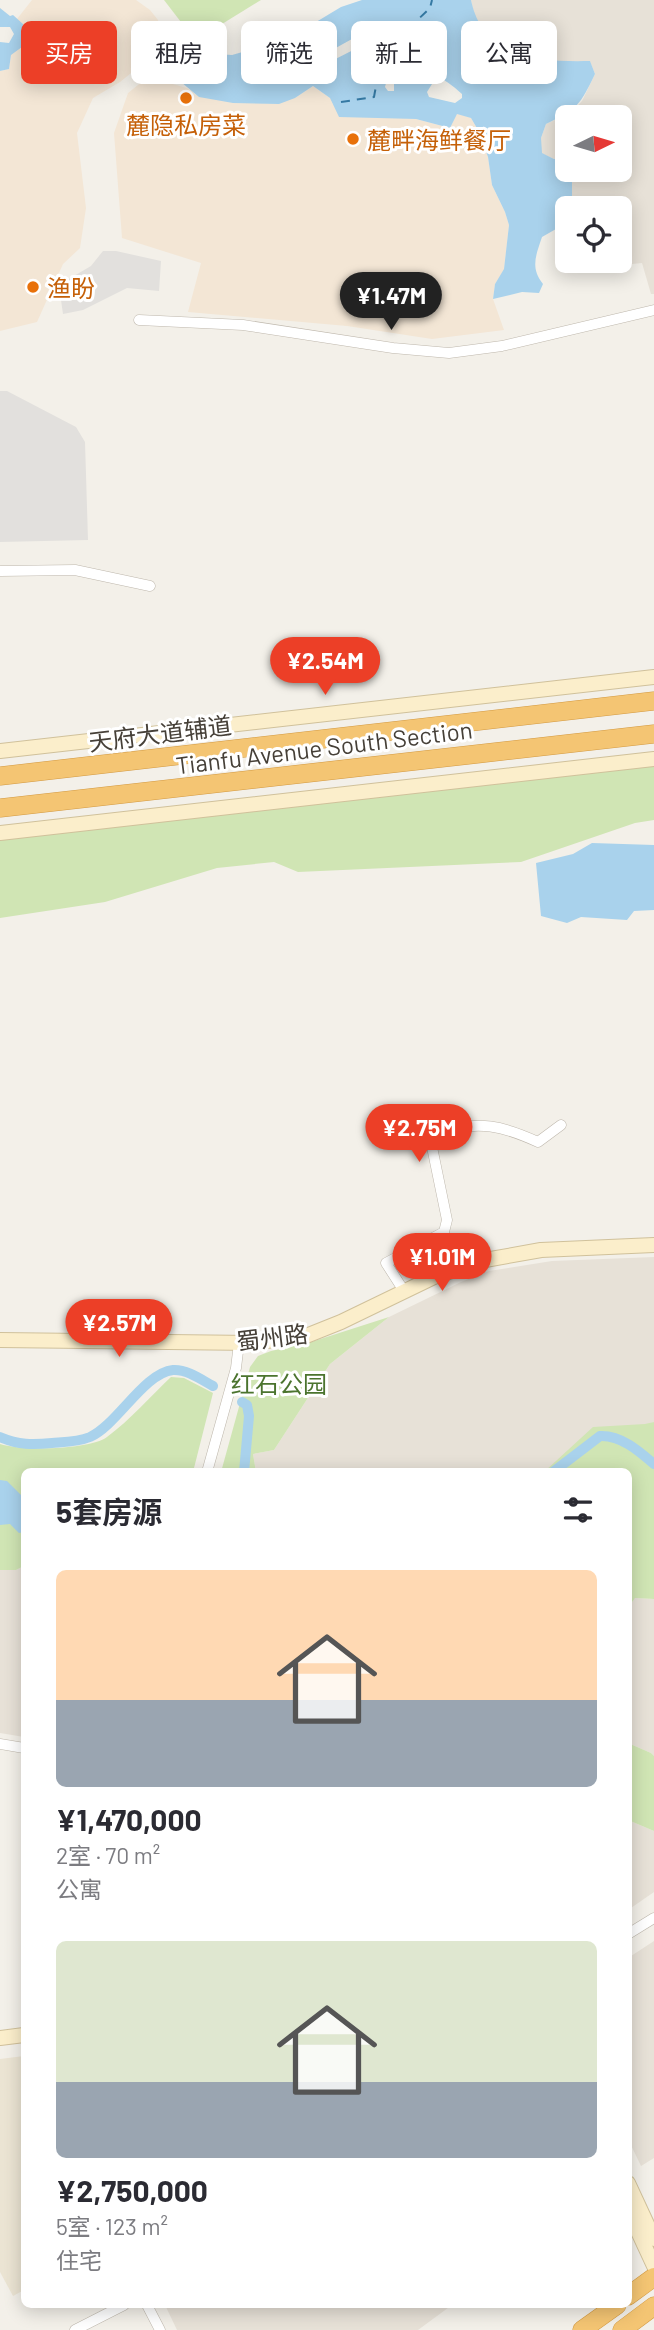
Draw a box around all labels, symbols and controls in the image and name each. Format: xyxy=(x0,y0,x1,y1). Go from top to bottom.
chip: 买房 xyxy=(21,21,117,84)
chip: 租房 xyxy=(131,21,227,84)
chip: 筛选 xyxy=(241,21,337,84)
chip: 新上 xyxy=(351,21,447,84)
chip: 公寓 xyxy=(461,21,557,84)
marker: 麓隐私房菜 xyxy=(178,90,194,106)
north arrow xyxy=(555,105,632,182)
map controls xyxy=(555,105,632,273)
place label: 麓隐私房菜 xyxy=(126,110,246,139)
place label: 麓畔海鲜餐厅 xyxy=(367,125,511,154)
marker: 麓畔海鲜餐厅 xyxy=(345,131,361,147)
button: locate xyxy=(555,196,632,273)
pin: ¥1.47M xyxy=(334,272,448,332)
place label: 渔盼 xyxy=(47,273,95,302)
marker: 渔盼 xyxy=(25,279,41,295)
text: ¥1.47M xyxy=(356,281,426,309)
pin: ¥2.54M xyxy=(268,638,382,697)
text: ¥2.54M xyxy=(286,646,364,674)
street label: 天府大道辅道 xyxy=(87,710,233,756)
street label: Tianfu Avenue South Section xyxy=(174,714,474,780)
pin: ¥2.75M xyxy=(362,1104,476,1164)
text: ¥2.75M xyxy=(381,1113,457,1141)
pin: ¥1.01M xyxy=(385,1234,499,1293)
text: ¥1.01M xyxy=(409,1242,475,1270)
pin: ¥2.57M xyxy=(62,1300,176,1359)
text: ¥2.57M xyxy=(81,1308,157,1336)
street label: 蜀州路 xyxy=(235,1318,309,1356)
park label: 红石公园 xyxy=(231,1369,327,1398)
icon: filters xyxy=(559,1491,597,1529)
text: 5套房源 xyxy=(56,1493,162,1529)
icon: home xyxy=(264,1616,390,1742)
text: ¥1,470,000 xyxy=(56,1801,202,1837)
text: 2室 · 70 m² xyxy=(56,1841,160,1869)
text: 公寓 xyxy=(56,1875,102,1903)
icon: home xyxy=(264,1987,390,2113)
text: ¥2,750,000 xyxy=(56,2172,208,2208)
text: 5室 · 123 m² xyxy=(56,2212,168,2240)
text: 住宅 xyxy=(56,2246,102,2274)

